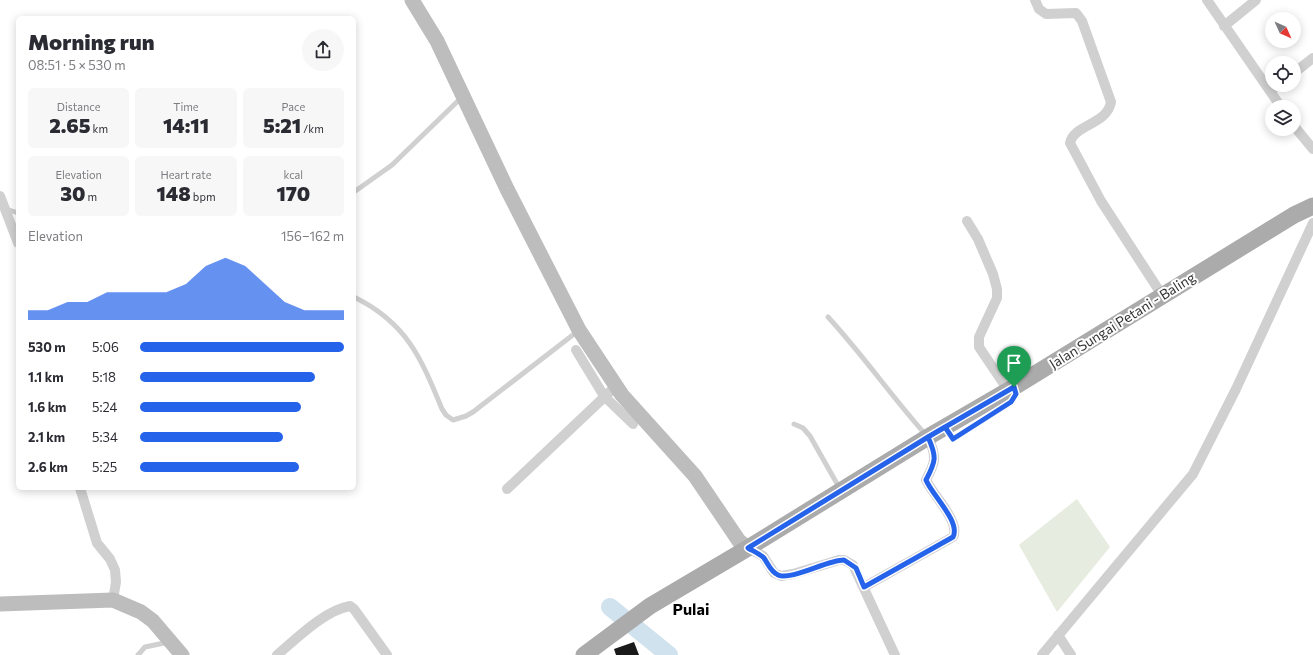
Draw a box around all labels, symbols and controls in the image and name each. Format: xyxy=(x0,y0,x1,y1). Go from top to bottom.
north arrow xyxy=(1265,12,1301,48)
map controls xyxy=(1265,12,1301,136)
text: Morning run xyxy=(28,28,155,55)
button: share xyxy=(302,29,344,71)
button: locate xyxy=(1265,56,1301,92)
text: 08:51 · 5 × 530 m xyxy=(28,57,126,73)
text: Distance xyxy=(57,100,101,113)
text: Time xyxy=(173,100,199,113)
text: Pace xyxy=(281,100,305,113)
button: layers xyxy=(1265,100,1301,136)
text: 2.65 xyxy=(49,113,90,137)
text: 14:11 xyxy=(163,113,209,137)
text: 5:21 xyxy=(263,113,301,137)
text: km xyxy=(90,122,108,135)
text: /km xyxy=(301,122,324,135)
text: Elevation xyxy=(55,168,102,181)
text: Heart rate xyxy=(160,168,212,181)
text: kcal xyxy=(283,168,303,181)
text: 30 xyxy=(60,181,85,205)
text: 148 xyxy=(157,181,191,205)
text: 170 xyxy=(276,181,310,205)
text: m xyxy=(85,190,97,203)
text: bpm xyxy=(191,190,215,203)
text: Elevation xyxy=(28,228,83,244)
text: 156–162 m xyxy=(281,228,344,244)
street label: Jalan Sungai Petani - Baling xyxy=(1046,268,1199,372)
text: 530 m xyxy=(28,339,66,355)
text: 5:06 xyxy=(92,339,119,355)
pin xyxy=(997,346,1031,387)
icon: arrive xyxy=(1003,352,1025,374)
text: 1.1 km xyxy=(28,369,64,385)
text: 5:18 xyxy=(92,369,116,385)
text: 1.6 km xyxy=(28,399,66,415)
text: 5:24 xyxy=(92,399,117,415)
text: 2.1 km xyxy=(28,429,65,445)
text: 5:34 xyxy=(92,429,118,445)
text: 2.6 km xyxy=(28,459,68,475)
text: 5:25 xyxy=(92,459,117,475)
district label: Pulai xyxy=(673,599,709,618)

